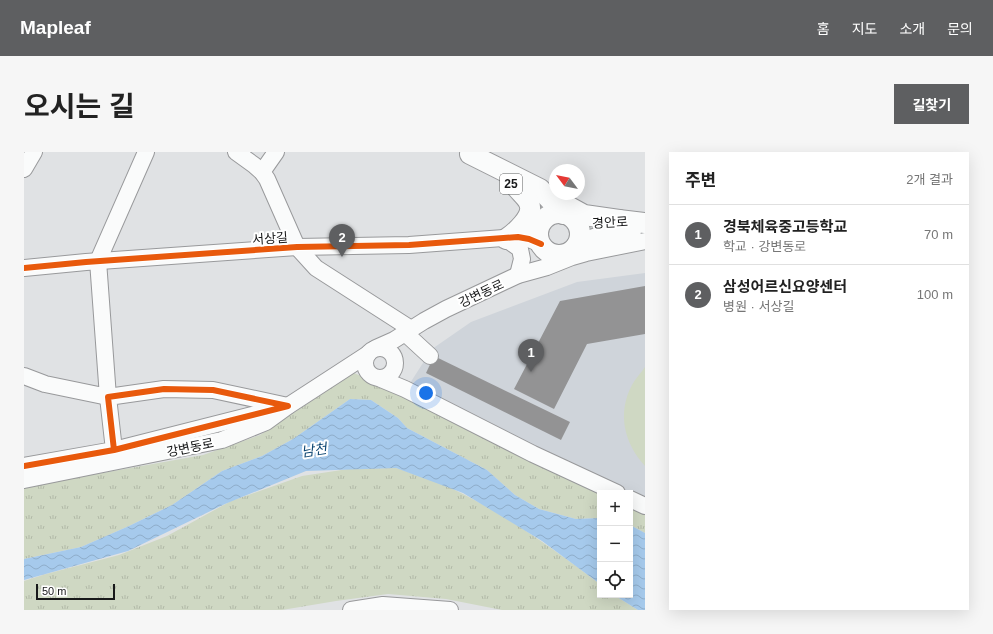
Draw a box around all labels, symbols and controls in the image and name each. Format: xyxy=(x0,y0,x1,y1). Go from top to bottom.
text: Mapleaf xyxy=(20,17,91,38)
text: 홈 xyxy=(817,21,830,37)
text: 지도 xyxy=(852,21,877,37)
text: 소개 xyxy=(899,21,925,37)
text: 문의 xyxy=(947,21,973,37)
button: 길찾기 xyxy=(894,84,969,124)
text: 오시는 길 xyxy=(24,91,135,122)
north arrow xyxy=(549,164,585,200)
text: 주변 xyxy=(685,171,716,190)
text: 2개 결과 xyxy=(906,172,953,187)
road number: 25 xyxy=(500,174,522,194)
street label: 경안로 xyxy=(592,214,628,231)
text: 경북체육중고등학교 xyxy=(723,218,847,235)
pin: 2 xyxy=(329,224,355,257)
text: 1 xyxy=(694,227,702,242)
text: 70 m xyxy=(924,227,953,242)
street label: 서상길 xyxy=(252,230,288,247)
text: 학교 · 강변동로 xyxy=(723,239,806,254)
street label: 강변동로 xyxy=(456,277,506,310)
text: 삼성어르신요양센터 xyxy=(723,278,847,295)
text: 2 xyxy=(694,287,702,302)
text: 100 m xyxy=(917,287,953,302)
text: 병원 · 서상길 xyxy=(723,299,794,314)
pin: 1 xyxy=(518,339,544,372)
your location xyxy=(416,383,436,403)
street label: 강변동로 xyxy=(165,435,215,460)
water label: 남천 xyxy=(300,440,329,460)
map controls xyxy=(597,490,633,598)
button: + xyxy=(597,490,633,526)
button: − xyxy=(597,526,633,562)
button: locate xyxy=(597,562,633,598)
scale bar xyxy=(36,582,115,601)
text: 50 m xyxy=(42,585,66,597)

